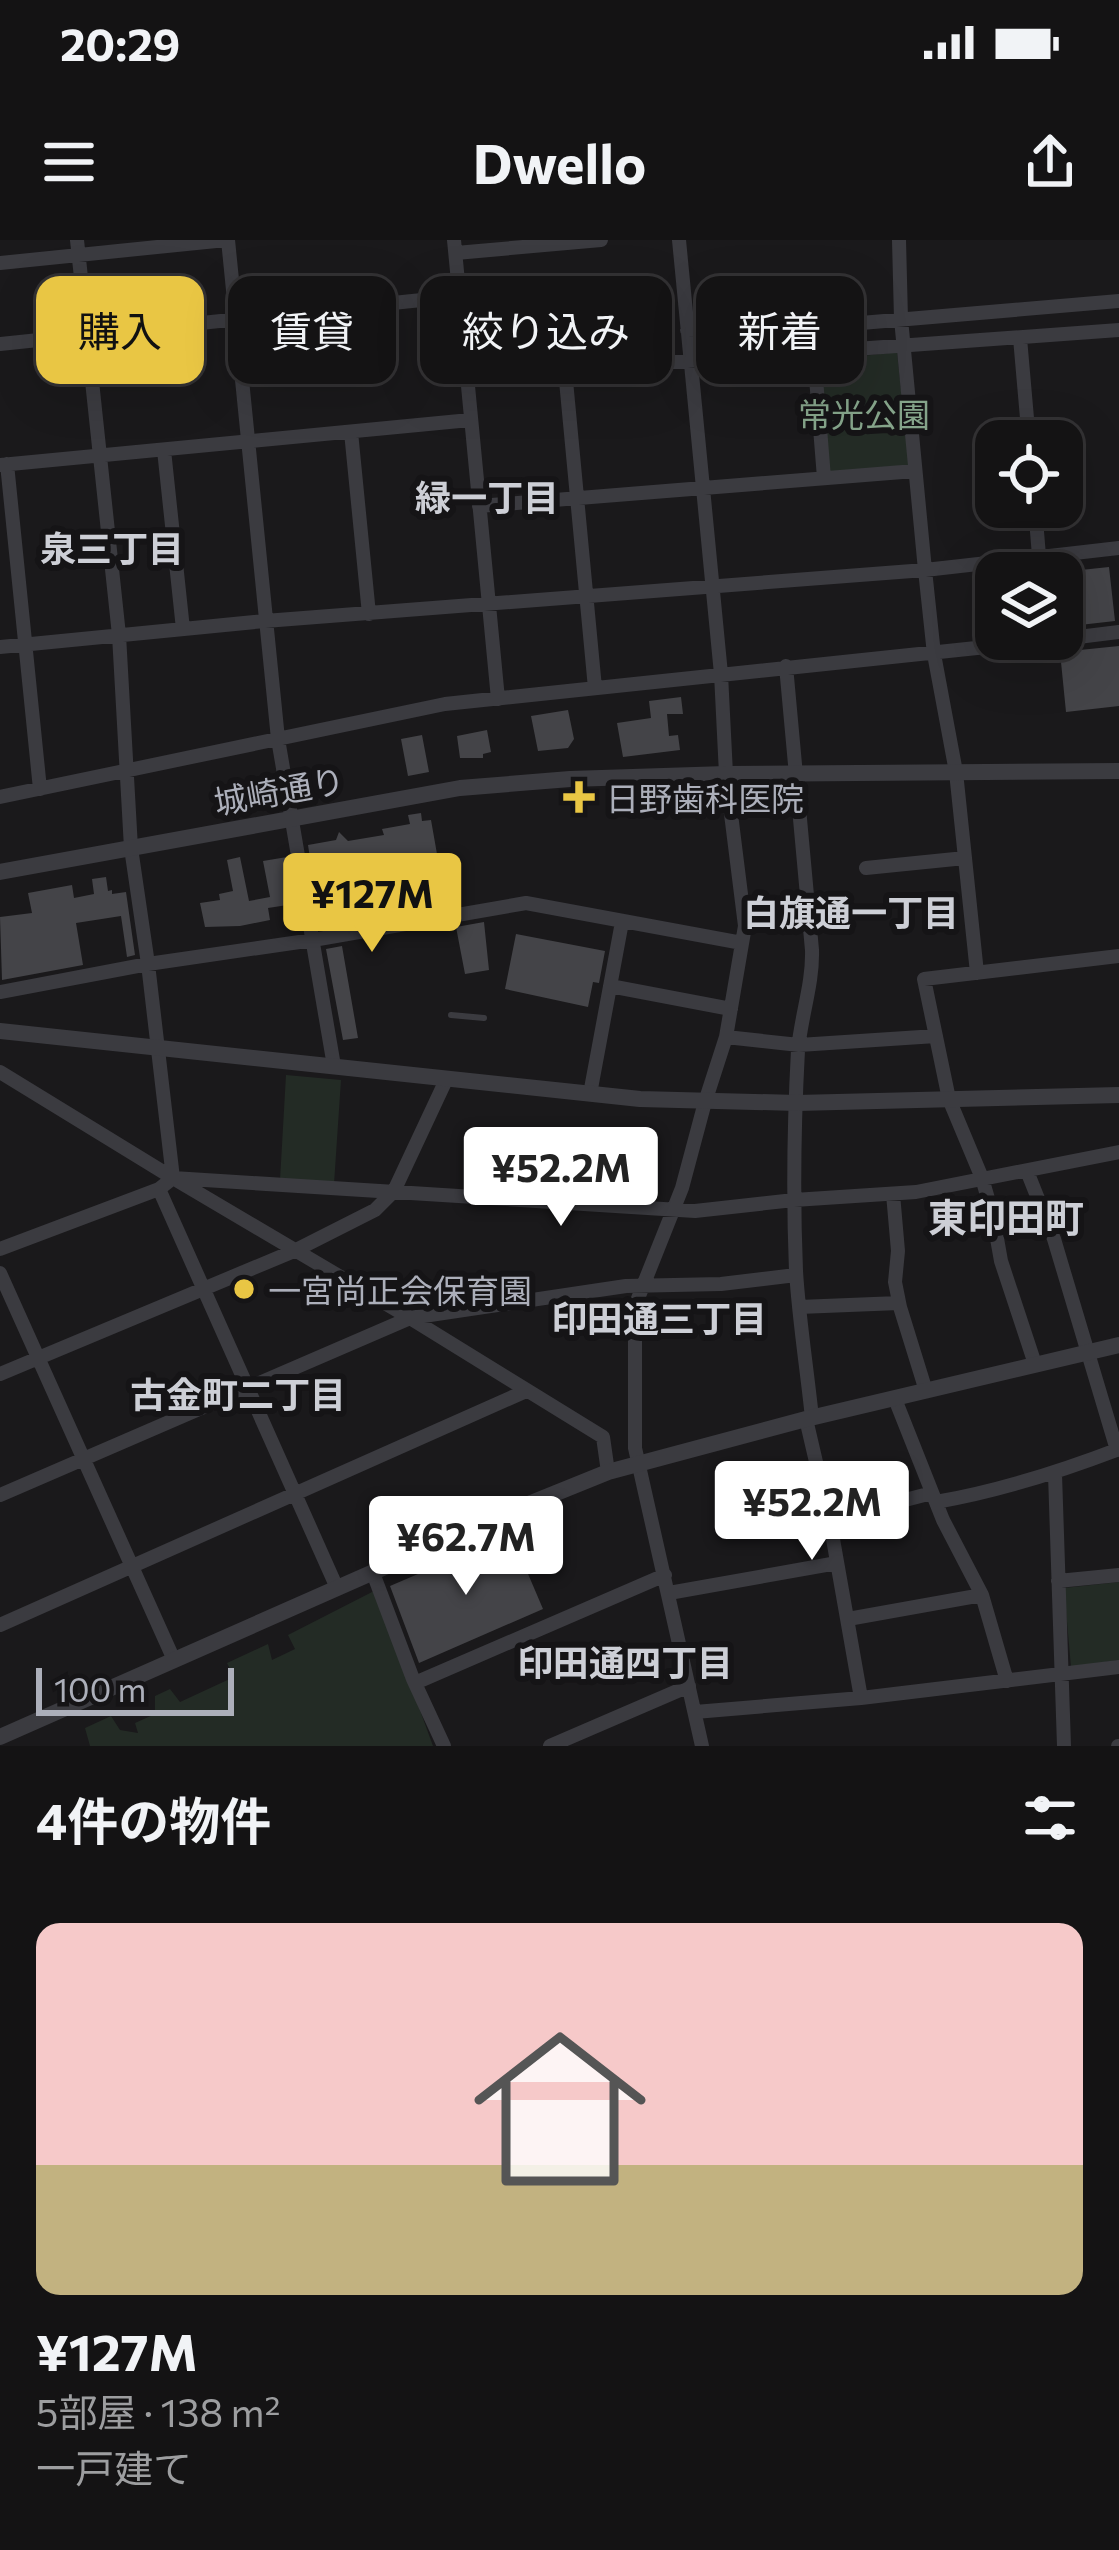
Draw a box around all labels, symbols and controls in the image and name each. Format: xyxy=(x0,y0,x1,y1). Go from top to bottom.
text: 20:29 xyxy=(60,15,180,70)
icon: menu xyxy=(36,129,102,195)
text: Dwello xyxy=(473,129,646,195)
icon: share xyxy=(1017,129,1083,195)
chip: 購入 xyxy=(36,276,204,384)
chip: 賃貸 xyxy=(228,276,396,384)
chip: 絞り込み xyxy=(420,276,672,384)
chip: 新着 xyxy=(696,276,864,384)
park label: 常光公園 xyxy=(798,393,930,434)
map controls xyxy=(975,420,1083,660)
button: locate xyxy=(975,420,1083,528)
district label: 緑一丁目 xyxy=(415,474,559,518)
district label: 泉三丁目 xyxy=(40,525,184,569)
button: layers xyxy=(975,552,1083,660)
street label: 城崎通り xyxy=(210,758,348,822)
place label: 日野歯科医院 xyxy=(606,777,804,818)
marker: 日野歯科医院 xyxy=(563,781,595,813)
pin: ¥127M xyxy=(288,853,456,955)
text: ¥127M xyxy=(310,868,434,916)
district label: 白旗通一丁目 xyxy=(743,889,959,933)
pin: ¥52.2M xyxy=(463,1127,659,1229)
text: ¥52.2M xyxy=(491,1142,631,1190)
district label: 東印田町 xyxy=(928,1192,1084,1240)
place label: 一宮尚正会保育園 xyxy=(268,1269,532,1310)
marker: 一宮尚正会保育園 xyxy=(231,1276,257,1302)
district label: 印田通三丁目 xyxy=(551,1295,767,1339)
district label: 古金町二丁目 xyxy=(130,1371,346,1415)
pin: ¥52.2M xyxy=(714,1461,910,1563)
text: ¥52.2M xyxy=(742,1476,882,1524)
pin: ¥62.7M xyxy=(368,1496,564,1598)
text: ¥62.7M xyxy=(396,1511,536,1559)
district label: 印田通四丁目 xyxy=(517,1639,733,1683)
scale bar xyxy=(36,1662,234,1715)
text: 100 m xyxy=(54,1668,146,1709)
icon: filters xyxy=(1017,1785,1083,1851)
text: 4件の物件 xyxy=(36,1788,271,1851)
icon: home xyxy=(452,2001,668,2217)
text: ¥127M xyxy=(36,2319,198,2382)
text: 5部屋 · 138 m² xyxy=(36,2387,280,2435)
text: 一戸建て xyxy=(36,2443,192,2491)

